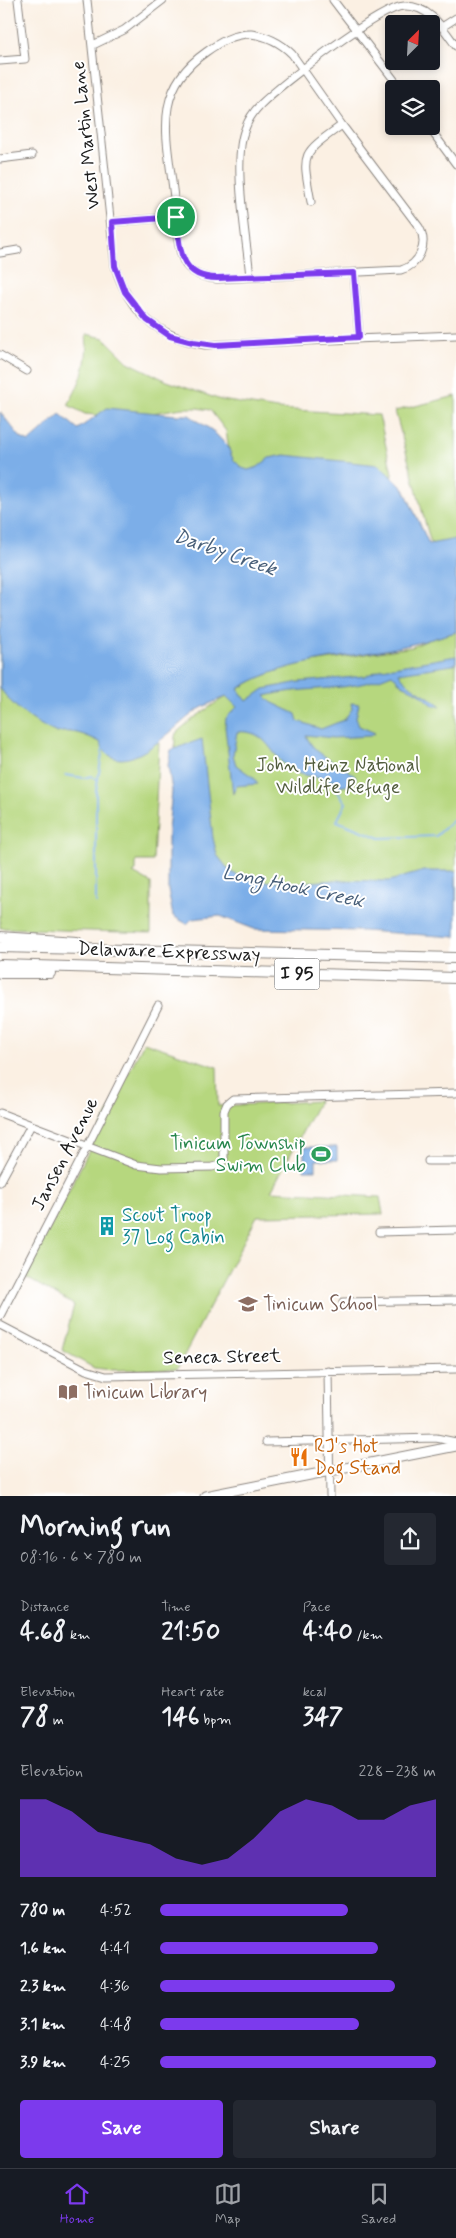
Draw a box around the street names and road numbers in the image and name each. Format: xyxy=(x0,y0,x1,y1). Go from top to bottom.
street label: West Martin Lane xyxy=(66,60,106,210)
street label: Delaware Expressway xyxy=(77,936,261,969)
road number: I 95 xyxy=(274,959,320,990)
street label: Jansen Avenue xyxy=(26,1093,104,1215)
street label: Seneca Street xyxy=(163,1343,281,1371)

